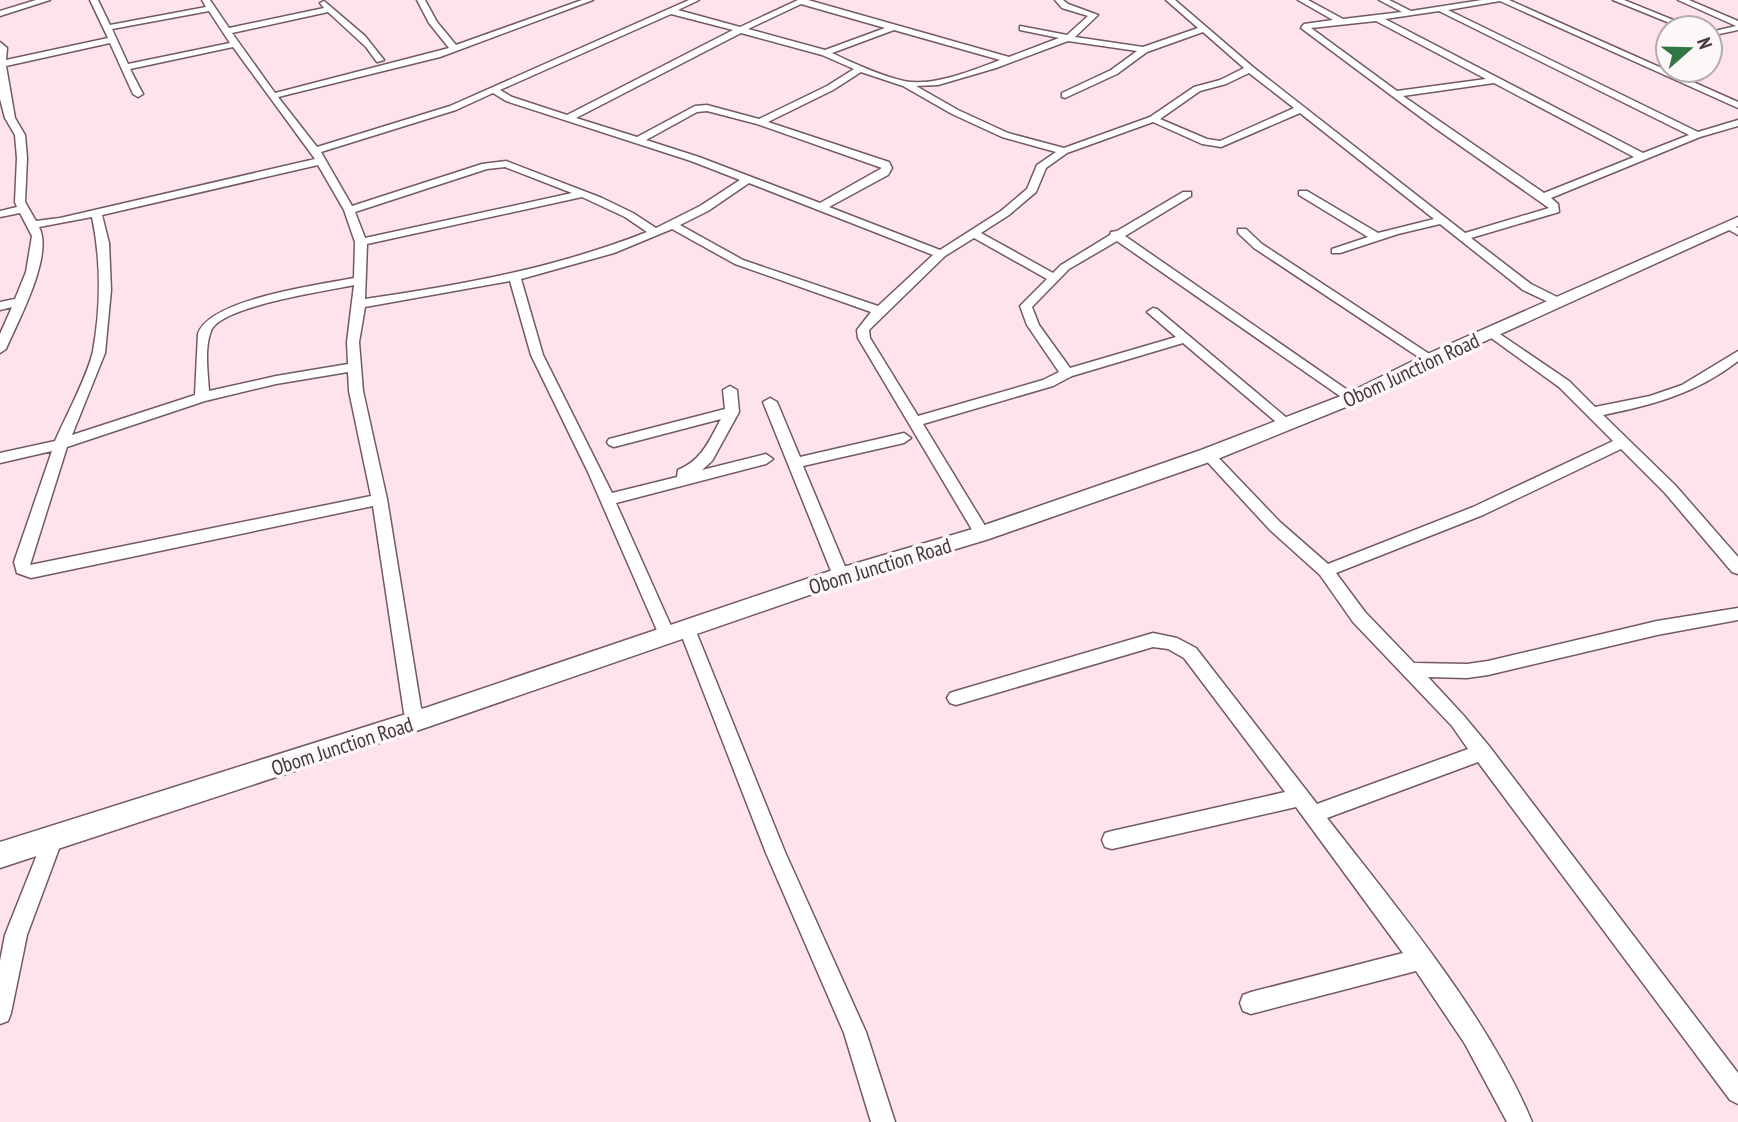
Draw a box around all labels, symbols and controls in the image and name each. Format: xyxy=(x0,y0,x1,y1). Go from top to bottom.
north arrow xyxy=(1654,14,1724,84)
text: N xyxy=(1692,34,1718,52)
street label: Obom Junction Road xyxy=(1338,327,1484,413)
street label: Obom Junction Road xyxy=(805,532,955,600)
street label: Obom Junction Road xyxy=(268,710,416,782)

